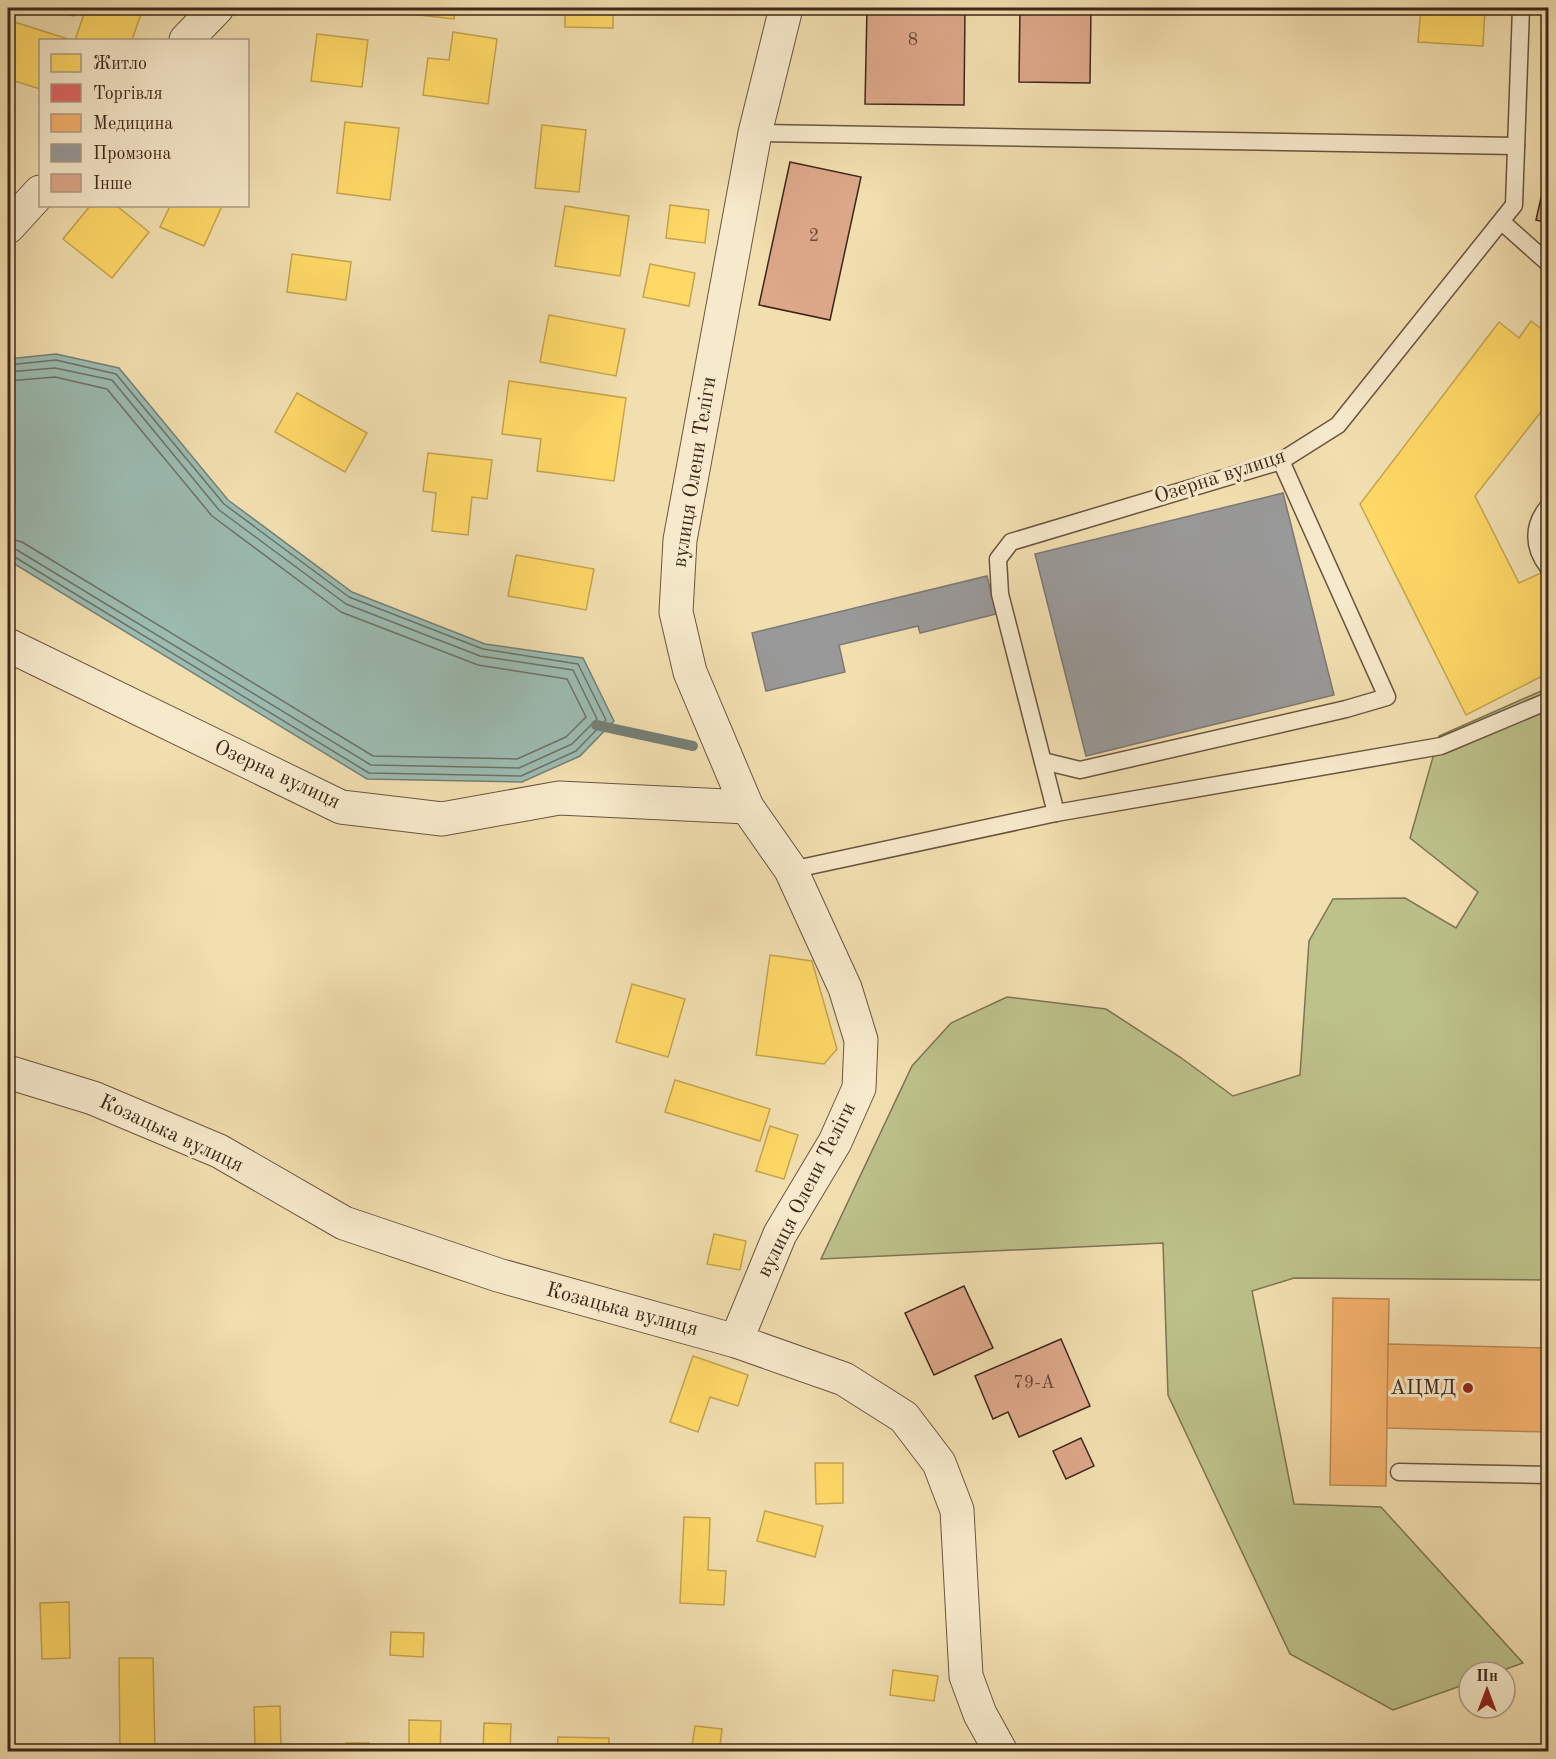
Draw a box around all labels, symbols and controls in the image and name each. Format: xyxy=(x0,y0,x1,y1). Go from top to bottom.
house number: 8 xyxy=(908,31,918,49)
legend xyxy=(39,39,249,207)
text: Житло xyxy=(93,55,147,73)
text: Торгівля xyxy=(93,85,163,103)
text: Медицина xyxy=(93,115,173,133)
text: Промзона xyxy=(93,145,171,163)
text: Інше xyxy=(93,175,132,193)
house number: 2 xyxy=(809,227,819,245)
street label: вулиця Олени Теліги xyxy=(670,375,720,569)
street label: Озерна вулиця xyxy=(1152,446,1288,508)
street label: Озерна вулиця xyxy=(211,737,343,813)
street label: Козацька вулиця xyxy=(96,1091,246,1177)
street label: вулиця Олени Теліги xyxy=(754,1099,860,1281)
street label: Козацька вулиця xyxy=(544,1280,700,1340)
house number: 79-А xyxy=(1013,1374,1055,1392)
place label: АЦМД xyxy=(1390,1378,1456,1399)
marker: АЦМД xyxy=(1461,1381,1475,1395)
north arrow xyxy=(1457,1660,1517,1720)
text: Пн xyxy=(1476,1669,1498,1685)

